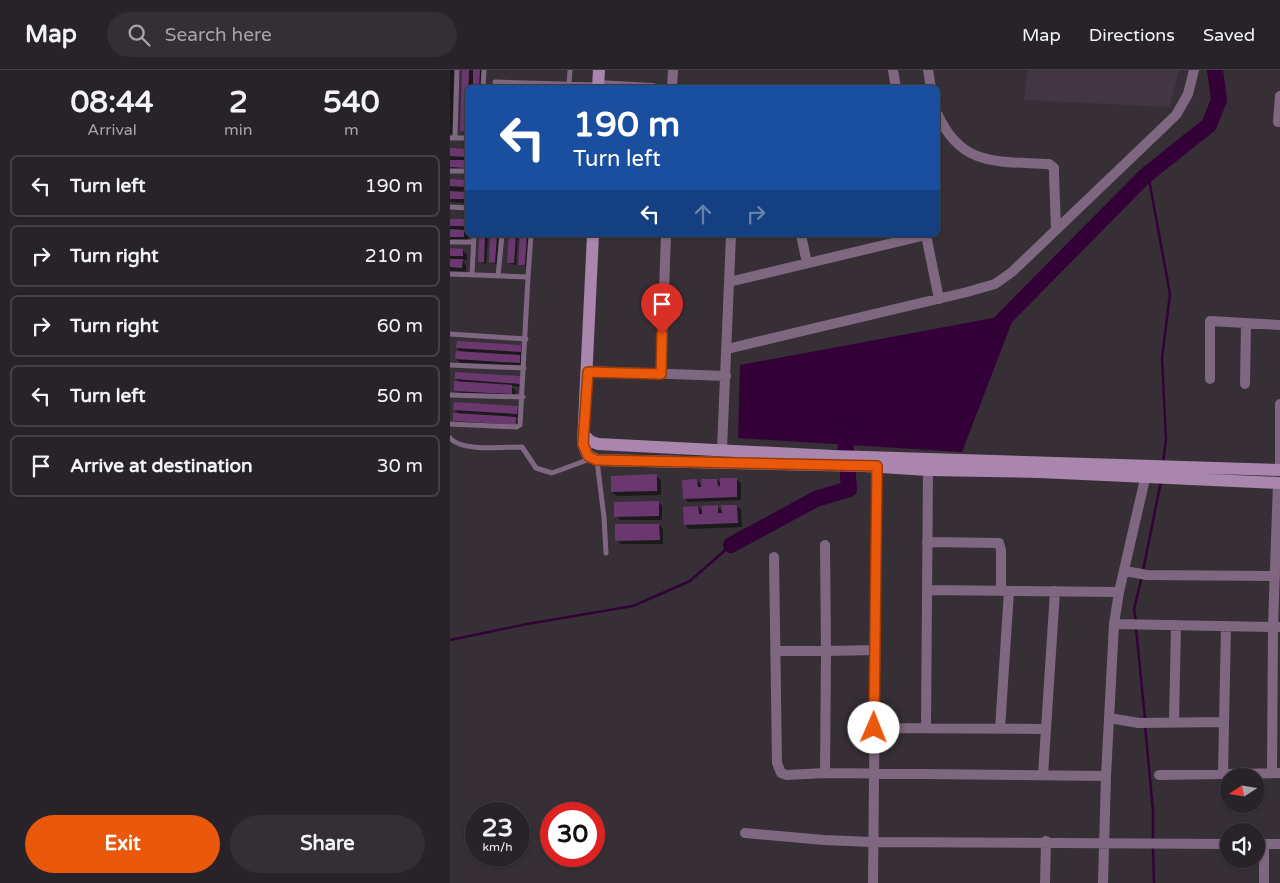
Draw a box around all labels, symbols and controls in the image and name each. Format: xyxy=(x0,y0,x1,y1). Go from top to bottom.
search box xyxy=(107,12,457,57)
text: Map xyxy=(25,20,77,49)
icon: search xyxy=(125,21,153,49)
text: Search here xyxy=(165,24,272,46)
text: Map xyxy=(1022,24,1061,46)
text: Directions xyxy=(1089,24,1175,46)
text: Saved xyxy=(1203,24,1255,46)
text: 08:44 xyxy=(70,84,154,121)
text: 2 xyxy=(229,84,248,121)
text: 540 xyxy=(323,84,380,121)
text: 190 m xyxy=(573,104,680,146)
icon: left xyxy=(490,105,555,170)
text: Arrival xyxy=(87,120,137,140)
text: min xyxy=(224,120,253,140)
text: m xyxy=(344,120,359,140)
text: Turn left xyxy=(573,146,661,172)
icon: left xyxy=(27,172,55,200)
text: Turn left xyxy=(70,175,146,197)
text: 190 m xyxy=(365,175,423,197)
icon: left xyxy=(636,200,664,228)
icon: ahead xyxy=(689,200,717,228)
icon: right xyxy=(742,200,770,228)
icon: right xyxy=(27,242,55,270)
text: Turn right xyxy=(70,245,158,267)
text: 210 m xyxy=(365,245,423,267)
pin xyxy=(641,283,683,334)
icon: arrive xyxy=(648,290,676,318)
icon: right xyxy=(27,312,55,340)
text: Turn right xyxy=(70,315,158,337)
text: 60 m xyxy=(377,315,423,337)
icon: left xyxy=(27,382,55,410)
text: Turn left xyxy=(70,385,146,407)
text: 50 m xyxy=(377,385,423,407)
icon: arrive xyxy=(27,452,55,480)
text: Arrive at destination xyxy=(70,455,253,477)
text: 30 m xyxy=(377,455,423,477)
position arrow xyxy=(847,701,899,753)
north arrow xyxy=(1220,768,1265,812)
map controls xyxy=(1220,768,1265,868)
speed limit sign: 30 xyxy=(540,802,605,867)
text: 23 xyxy=(482,813,513,843)
button: Exit xyxy=(25,815,220,873)
button: Share xyxy=(230,815,425,873)
button: sound xyxy=(1220,823,1265,868)
text: km/h xyxy=(482,840,513,854)

